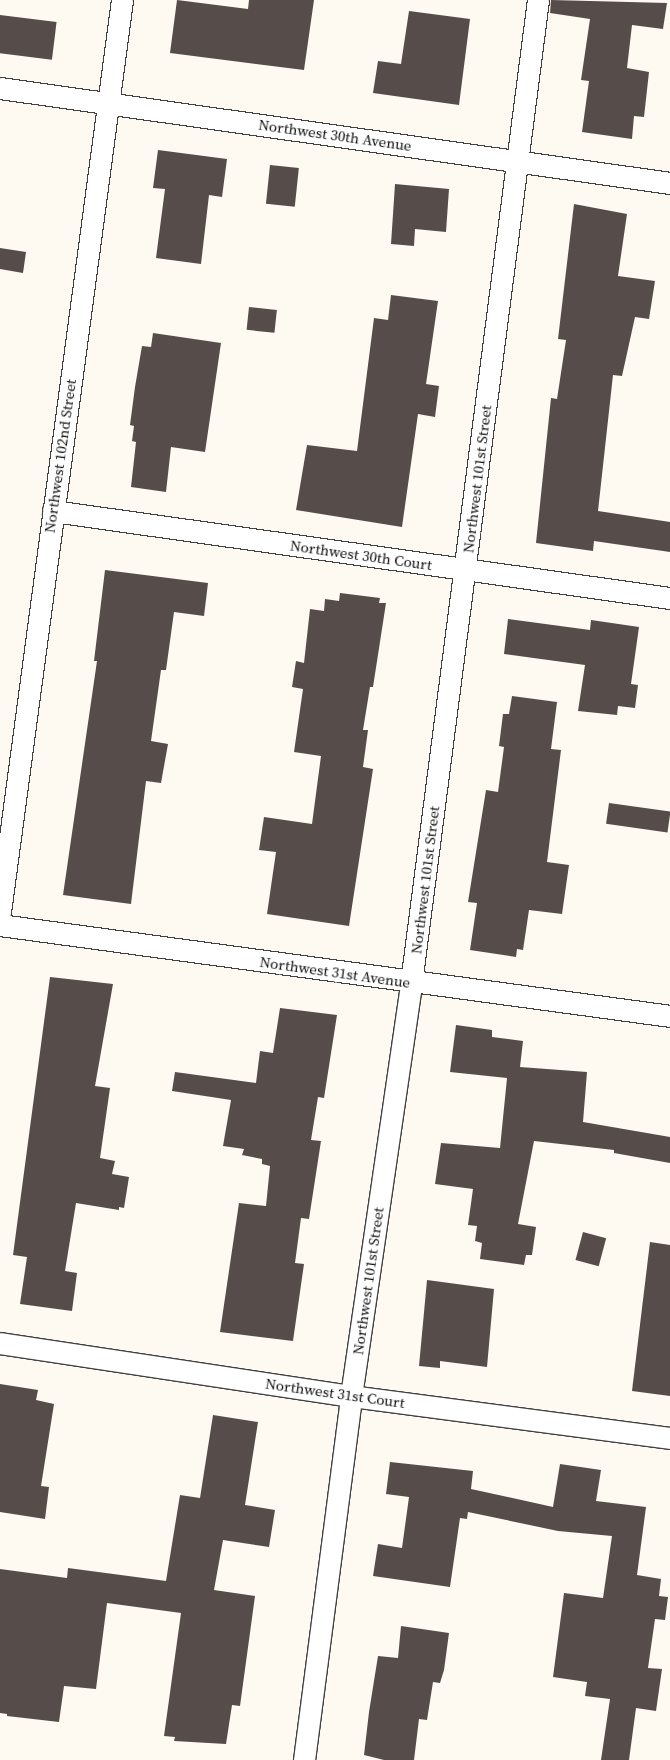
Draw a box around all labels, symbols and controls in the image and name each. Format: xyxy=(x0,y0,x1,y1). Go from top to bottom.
street label: Northwest 30th Avenue xyxy=(257,115,413,155)
street label: Northwest 102nd Street xyxy=(40,378,80,534)
street label: Northwest 101st Street xyxy=(459,404,495,554)
street label: Northwest 30th Court xyxy=(289,536,433,574)
street label: Northwest 101st Street xyxy=(407,805,443,955)
street label: Northwest 31st Avenue xyxy=(259,953,411,991)
street label: Northwest 101st Street xyxy=(349,1206,387,1356)
street label: Northwest 31st Court xyxy=(264,1374,406,1412)

